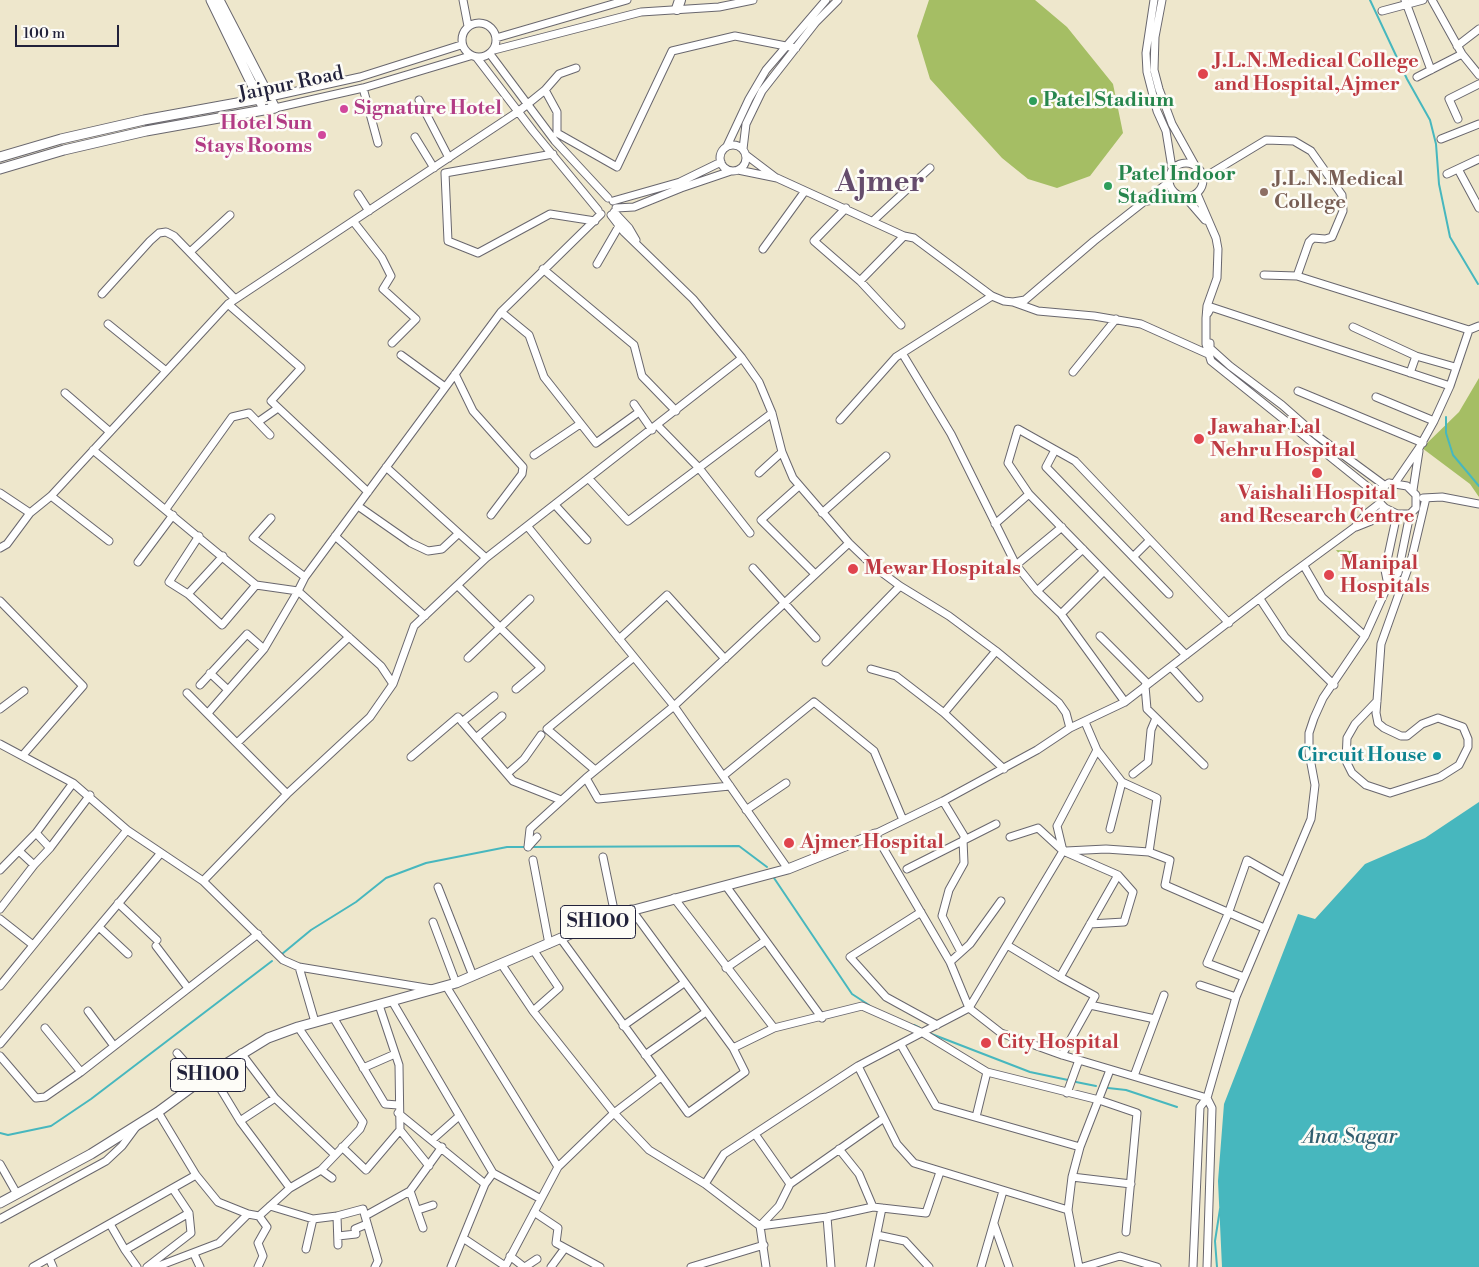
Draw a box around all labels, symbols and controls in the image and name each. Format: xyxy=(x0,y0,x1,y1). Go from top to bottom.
scale bar xyxy=(18,15,121,47)
text: 100 m xyxy=(23,24,65,43)
place label: J.L.N.Medical College and Hospital,Ajmer xyxy=(1214,50,1419,97)
street label: Jaipur Road xyxy=(236,62,346,108)
marker: J.L.N.Medical College and Hospital,Ajmer xyxy=(1196,67,1210,81)
place label: Patel Stadium xyxy=(1043,89,1174,113)
marker: Patel Stadium xyxy=(1027,95,1039,107)
place label: Signature Hotel xyxy=(354,97,502,121)
marker: Signature Hotel xyxy=(338,103,350,115)
place label: Hotel Sun Stays Rooms xyxy=(195,112,312,159)
marker: Hotel Sun Stays Rooms xyxy=(316,129,328,141)
place label: Patel Indoor Stadium xyxy=(1118,163,1236,210)
district label: Ajmer xyxy=(835,166,925,202)
place label: J.L.N.Medical College xyxy=(1274,168,1404,215)
marker: Patel Indoor Stadium xyxy=(1102,180,1114,192)
marker: J.L.N.Medical College xyxy=(1258,186,1270,198)
place label: Jawahar Lal Nehru Hospital xyxy=(1210,416,1356,463)
marker: Jawahar Lal Nehru Hospital xyxy=(1192,432,1206,446)
marker: Vaishali Hospital and Research Centre xyxy=(1310,466,1324,480)
place label: Vaishali Hospital and Research Centre xyxy=(1219,482,1415,529)
place label: Manipal Hospitals xyxy=(1340,552,1430,599)
place label: Mewar Hospitals xyxy=(864,557,1021,581)
marker: Mewar Hospitals xyxy=(846,562,860,576)
marker: Manipal Hospitals xyxy=(1322,568,1336,582)
place label: Circuit House xyxy=(1297,744,1427,768)
marker: Circuit House xyxy=(1431,750,1443,762)
place label: Ajmer Hospital xyxy=(800,831,944,855)
marker: Ajmer Hospital xyxy=(782,836,796,850)
road number: SH100 xyxy=(560,906,636,939)
place label: City Hospital xyxy=(997,1031,1119,1055)
marker: City Hospital xyxy=(979,1036,993,1050)
road number: SH100 xyxy=(170,1058,246,1092)
water label: Ana Sagar xyxy=(1303,1125,1397,1151)

